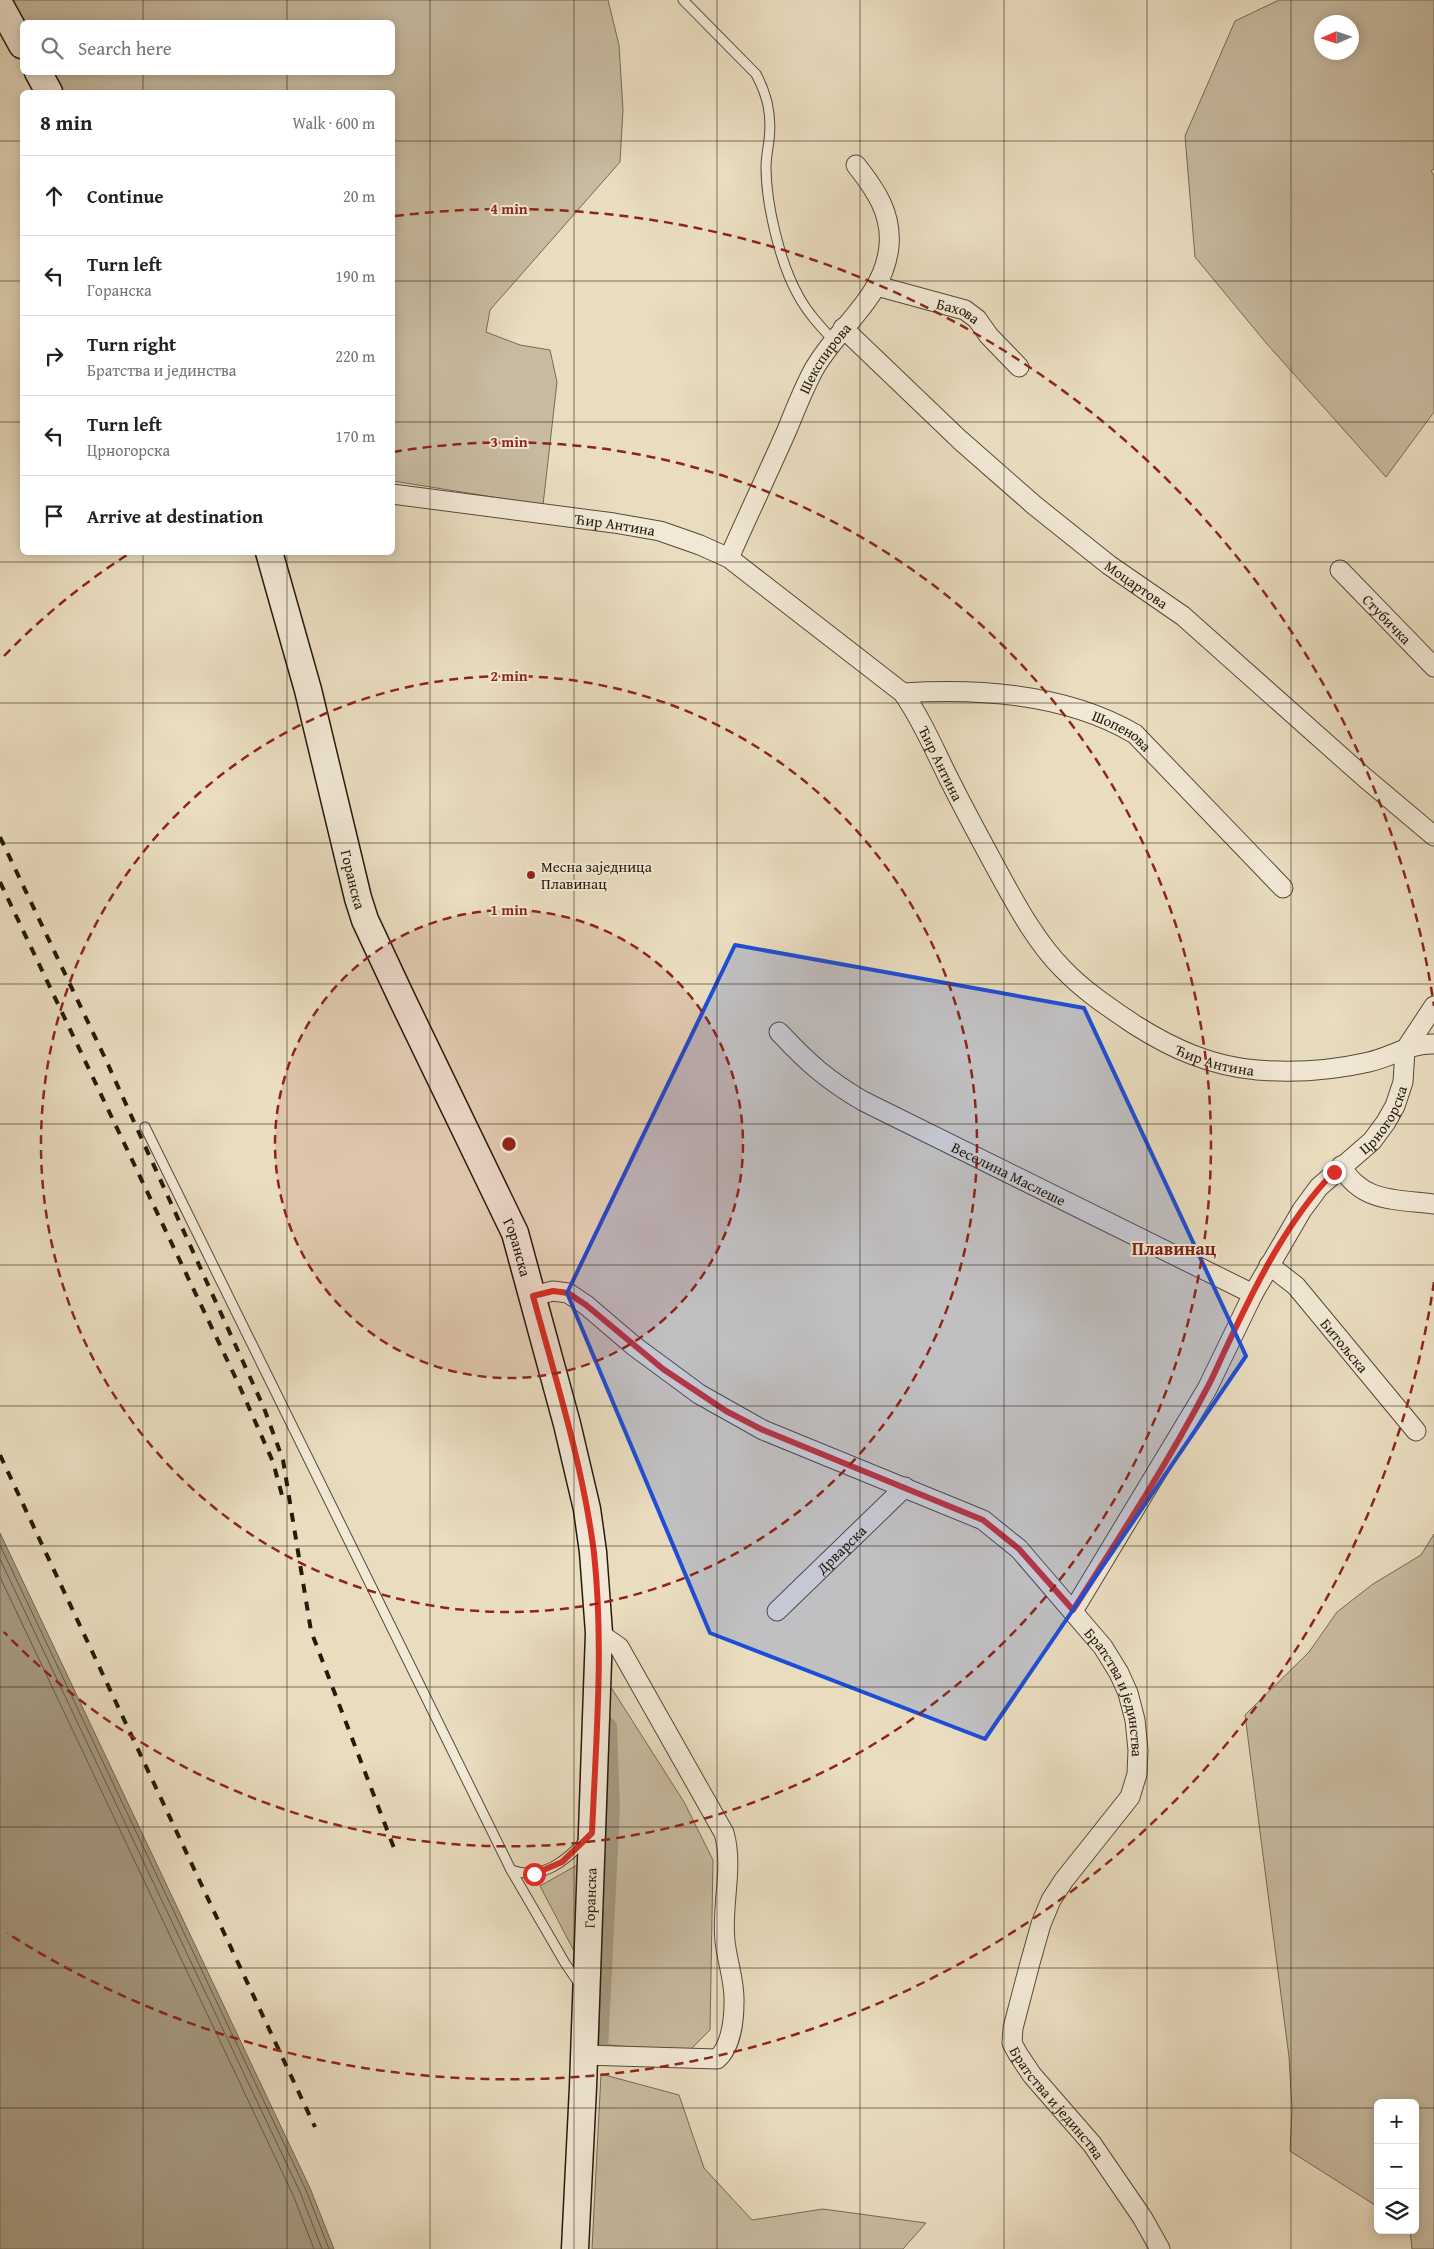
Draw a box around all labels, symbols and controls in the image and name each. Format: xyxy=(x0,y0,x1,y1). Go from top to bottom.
north arrow xyxy=(1314,15,1359,60)
search box xyxy=(20,20,395,75)
icon: search xyxy=(38,34,66,62)
text: Search here xyxy=(78,34,172,62)
text: 8 min xyxy=(40,107,92,138)
text: Walk · 600 m xyxy=(292,111,375,135)
icon: ahead xyxy=(40,182,68,210)
text: Continue xyxy=(87,182,164,210)
text: 20 m xyxy=(343,184,375,208)
text: 4 min xyxy=(490,198,528,219)
text: Turn left xyxy=(87,250,162,278)
icon: left xyxy=(40,262,68,290)
text: 190 m xyxy=(335,264,375,288)
text: Горанска xyxy=(87,278,152,302)
street label: Бахова xyxy=(934,292,985,329)
street label: Шекспирова xyxy=(793,317,856,397)
text: Turn right xyxy=(87,330,176,358)
icon: right xyxy=(40,342,68,370)
text: 220 m xyxy=(335,344,375,368)
text: Братства и јединства xyxy=(87,358,236,382)
text: Turn left xyxy=(87,410,162,438)
icon: left xyxy=(40,422,68,450)
text: 170 m xyxy=(335,424,375,448)
text: 3 min xyxy=(490,431,528,452)
text: Црногорска xyxy=(87,438,170,462)
icon: arrive xyxy=(40,502,68,530)
text: Arrive at destination xyxy=(87,502,263,530)
street label: Ћир Антина xyxy=(574,507,658,541)
street label: Моцартова xyxy=(1101,555,1173,614)
street label: Стубичка xyxy=(1358,589,1417,649)
text: 2 min xyxy=(490,665,528,686)
street label: Шопенова xyxy=(1089,704,1157,756)
street label: Ћир Антина xyxy=(914,722,969,805)
street label: Горанска xyxy=(336,847,372,912)
place label: Месна заједница Плавинац xyxy=(541,856,653,894)
marker: Месна заједница Плавинац xyxy=(525,869,537,881)
text: 1 min xyxy=(490,899,528,920)
street label: Ћир Антина xyxy=(1172,1038,1256,1080)
street label: Црногорска xyxy=(1354,1082,1412,1159)
centre of rings xyxy=(500,1135,518,1153)
street label: Веселина Маслеше xyxy=(948,1136,1070,1210)
route end xyxy=(1323,1161,1346,1184)
street label: Горанска xyxy=(499,1214,537,1280)
district label: Плавинац xyxy=(1132,1235,1217,1262)
street label: Битољска xyxy=(1316,1313,1374,1378)
street label: Дрварска xyxy=(811,1519,871,1579)
street label: Братства и јединства xyxy=(1080,1623,1149,1758)
route start xyxy=(523,1863,546,1886)
street label: Горанска xyxy=(578,1867,602,1929)
street label: Братства и јединства xyxy=(1005,2042,1110,2164)
map controls xyxy=(1374,2099,1419,2234)
button: + xyxy=(1374,2099,1419,2144)
button: − xyxy=(1374,2144,1419,2189)
button: layers xyxy=(1374,2189,1419,2234)

